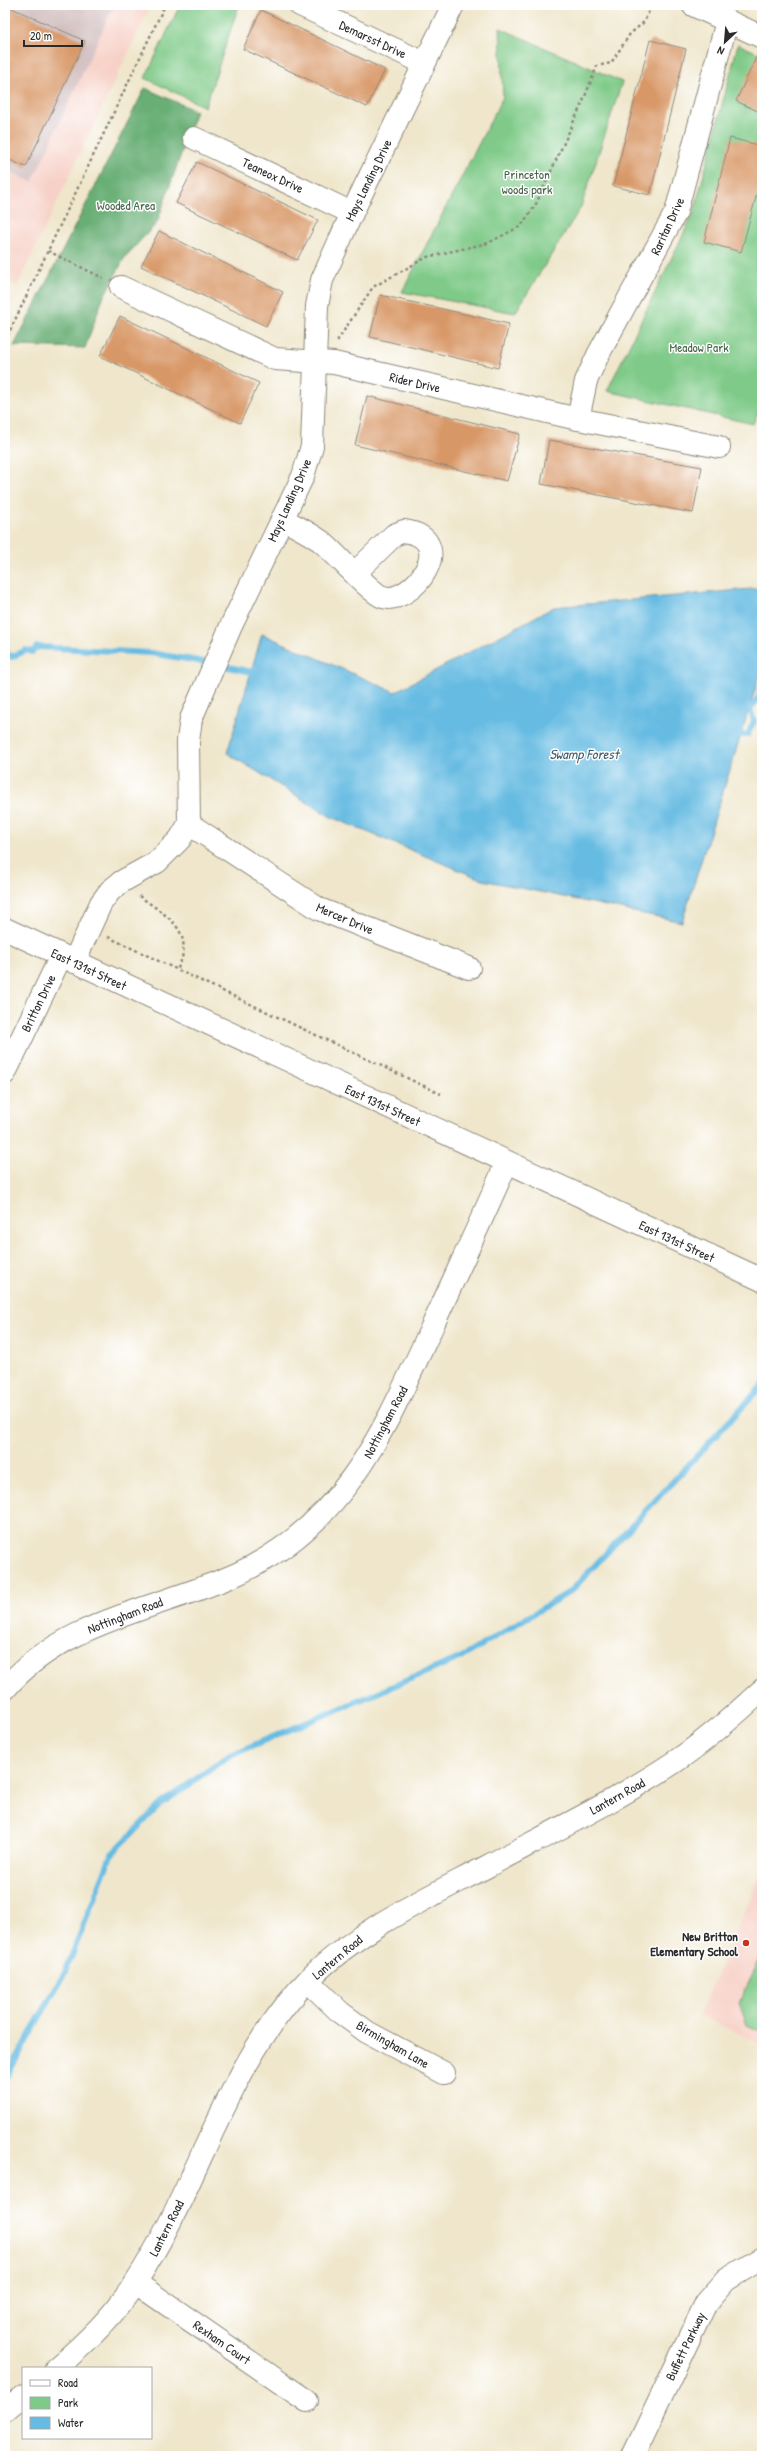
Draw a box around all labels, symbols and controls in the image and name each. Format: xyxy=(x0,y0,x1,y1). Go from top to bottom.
street label: Demarsst Drive xyxy=(336,16,410,62)
scale bar xyxy=(24,22,82,48)
north arrow xyxy=(705,22,745,62)
text: 20 m xyxy=(30,27,52,44)
text: N xyxy=(715,43,726,59)
street label: Mays Landing Drive xyxy=(340,136,396,224)
street label: Teaneox Drive xyxy=(239,153,307,197)
park label: Princeton woods park xyxy=(502,165,553,198)
street label: Raritan Drive xyxy=(646,194,688,258)
park label: Wooded Area xyxy=(97,196,155,214)
park label: Meadow Park xyxy=(669,338,729,356)
street label: Rider Drive xyxy=(388,367,442,397)
street label: Mays Landing Drive xyxy=(263,456,315,544)
water label: Swamp Forest xyxy=(549,744,621,764)
street label: Mercer Drive xyxy=(314,898,376,938)
street label: East 131st Street xyxy=(48,944,130,995)
street label: Britton Drive xyxy=(16,971,60,1035)
street label: East 131st Street xyxy=(342,1080,424,1131)
street label: East 131st Street xyxy=(636,1216,718,1267)
street label: Nottingham Road xyxy=(358,1383,412,1461)
street label: Nottingham Road xyxy=(85,1592,165,1638)
street label: Lantern Road xyxy=(586,1773,648,1819)
place label: New Britton Elementary School xyxy=(650,1927,739,1961)
street label: Lantern Road xyxy=(308,1931,366,1983)
marker: New Britton Elementary School xyxy=(741,1938,751,1948)
street label: Birmingham Lane xyxy=(353,2016,433,2072)
street label: Lantern Road xyxy=(144,2197,188,2259)
street label: Buffett Parkway xyxy=(661,2308,710,2383)
street label: Rexham Court xyxy=(190,2316,255,2369)
legend xyxy=(22,2367,152,2439)
text: Road xyxy=(58,2374,78,2391)
text: Park xyxy=(58,2394,78,2411)
text: Water xyxy=(58,2414,84,2431)

